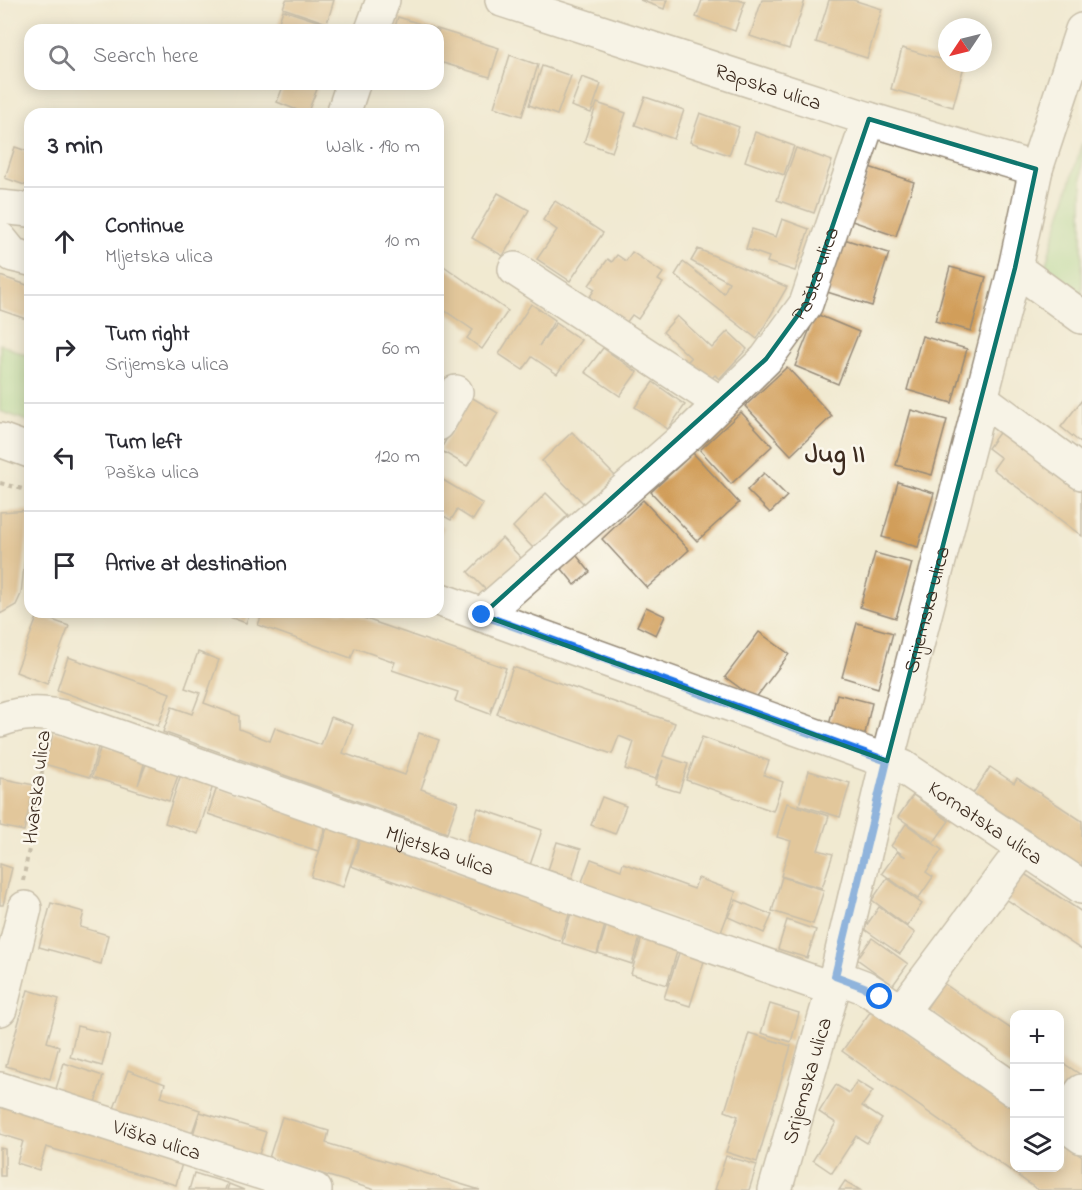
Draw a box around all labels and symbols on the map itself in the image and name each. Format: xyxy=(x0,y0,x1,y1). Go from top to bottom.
north arrow xyxy=(938,18,992,72)
street label: Rapska ulica xyxy=(710,57,825,120)
street label: Paška ulica xyxy=(785,223,848,328)
district label: Jug II xyxy=(805,436,865,476)
street label: Srijemska ulica xyxy=(897,543,959,677)
route end xyxy=(468,601,494,627)
street label: Hvarska ulica xyxy=(16,729,60,846)
street label: Kornatska ulica xyxy=(921,775,1048,874)
street label: Mljetska ulica xyxy=(381,819,498,885)
route start xyxy=(866,983,892,1009)
street label: Srijemska ulica xyxy=(776,1014,841,1148)
street label: Viška ulica xyxy=(108,1113,204,1169)

